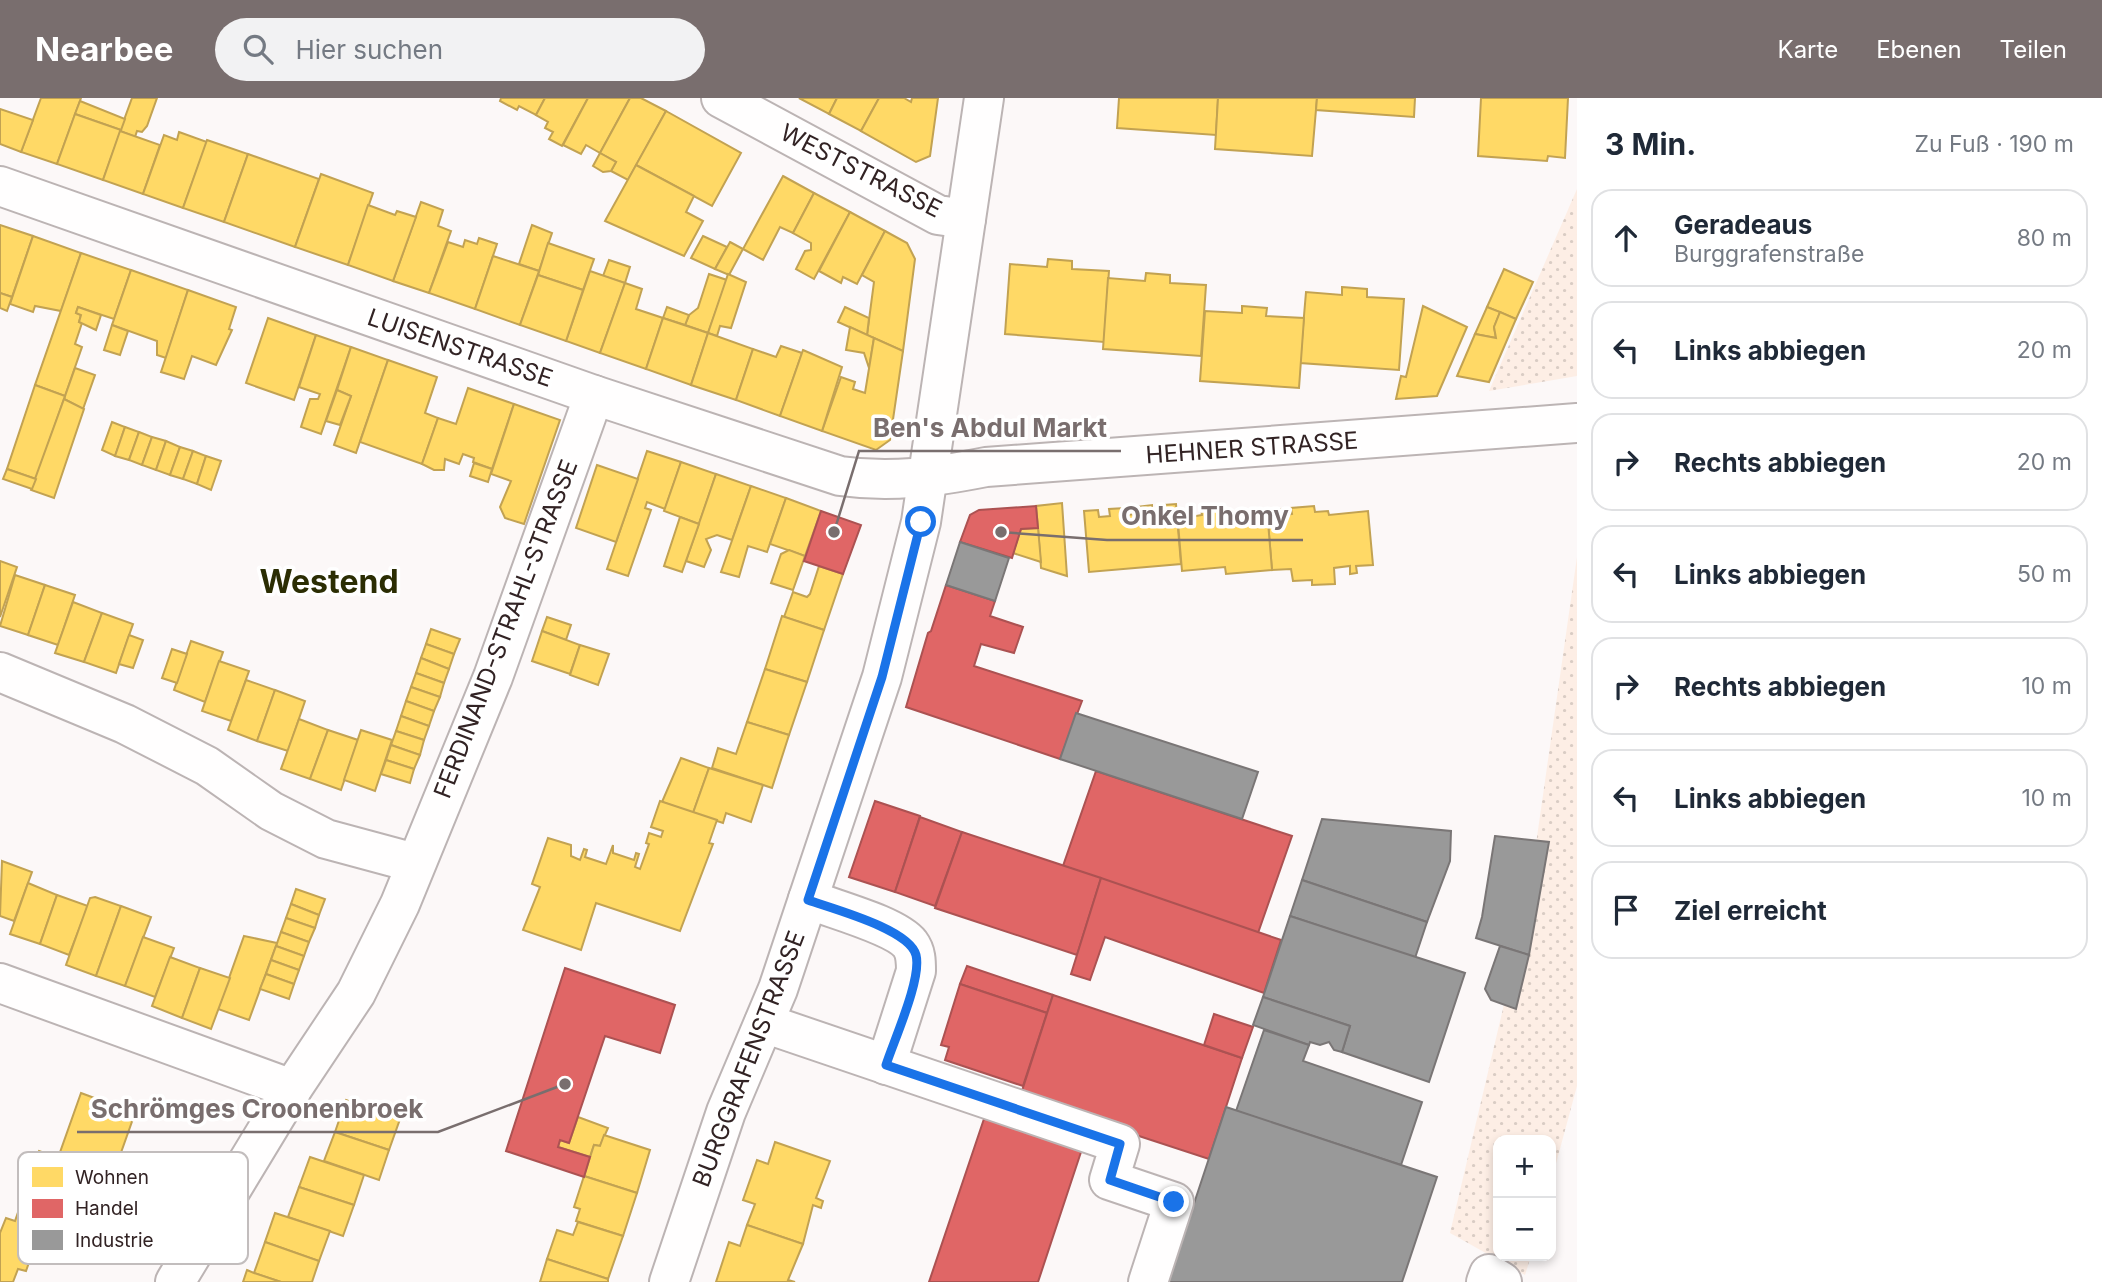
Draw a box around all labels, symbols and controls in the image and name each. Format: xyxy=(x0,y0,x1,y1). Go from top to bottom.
search box xyxy=(215,18,705,81)
text: Nearbee xyxy=(35,29,173,69)
icon: search xyxy=(239,30,277,68)
text: Hier suchen xyxy=(295,34,443,65)
text: Karte xyxy=(1778,35,1838,64)
text: Ebenen xyxy=(1876,35,1962,64)
text: Teilen xyxy=(2000,35,2067,64)
street label: WESTSTRASSE xyxy=(776,117,947,224)
text: 3 Min. xyxy=(1605,126,1696,162)
text: Zu Fuß · 190 m xyxy=(1915,130,2074,158)
text: Geradeaus xyxy=(1674,209,1812,240)
icon: ahead xyxy=(1607,219,1645,257)
text: 80 m xyxy=(2017,224,2072,252)
text: Burggrafenstraße xyxy=(1674,240,1864,268)
street label: LUISENSTRASSE xyxy=(364,302,557,393)
icon: left xyxy=(1607,331,1645,369)
text: Links abbiegen xyxy=(1674,335,1866,366)
text: 20 m xyxy=(2017,336,2072,364)
callout: Ben's Abdul Markt xyxy=(859,404,1121,451)
text: Ben's Abdul Markt xyxy=(873,412,1108,443)
street label: HEHNER STRASSE xyxy=(1145,426,1359,469)
icon: right xyxy=(1607,443,1645,481)
text: Rechts abbiegen xyxy=(1674,447,1886,478)
text: 20 m xyxy=(2017,448,2072,476)
street label: FERDINAND-STRAHL-STRASSE xyxy=(427,455,584,802)
callout: Onkel Thomy xyxy=(1107,493,1303,540)
text: Onkel Thomy xyxy=(1121,500,1289,531)
route start xyxy=(905,506,936,537)
icon: left xyxy=(1607,555,1645,593)
text: Links abbiegen xyxy=(1674,559,1866,590)
text: 50 m xyxy=(2017,560,2072,588)
district label: Westend xyxy=(259,562,399,601)
icon: right xyxy=(1607,667,1645,705)
text: Rechts abbiegen xyxy=(1674,671,1886,702)
text: 10 m xyxy=(2022,672,2072,700)
icon: left xyxy=(1607,779,1645,817)
text: Links abbiegen xyxy=(1674,783,1866,814)
text: 10 m xyxy=(2022,784,2072,812)
icon: arrive xyxy=(1607,891,1645,929)
text: Ziel erreicht xyxy=(1674,895,1827,926)
street label: BURGGRAFENSTRASSE xyxy=(686,927,811,1191)
callout: Schrömges Croonenbroek xyxy=(77,1085,438,1132)
text: Schrömges Croonenbroek xyxy=(91,1093,423,1124)
map controls xyxy=(1493,1135,1556,1261)
button: + xyxy=(1493,1135,1556,1198)
legend xyxy=(18,1152,248,1264)
text: Wohnen xyxy=(75,1166,149,1189)
route end xyxy=(1158,1186,1189,1217)
text: Handel xyxy=(75,1197,138,1220)
button: − xyxy=(1493,1198,1556,1261)
text: Industrie xyxy=(75,1229,154,1252)

